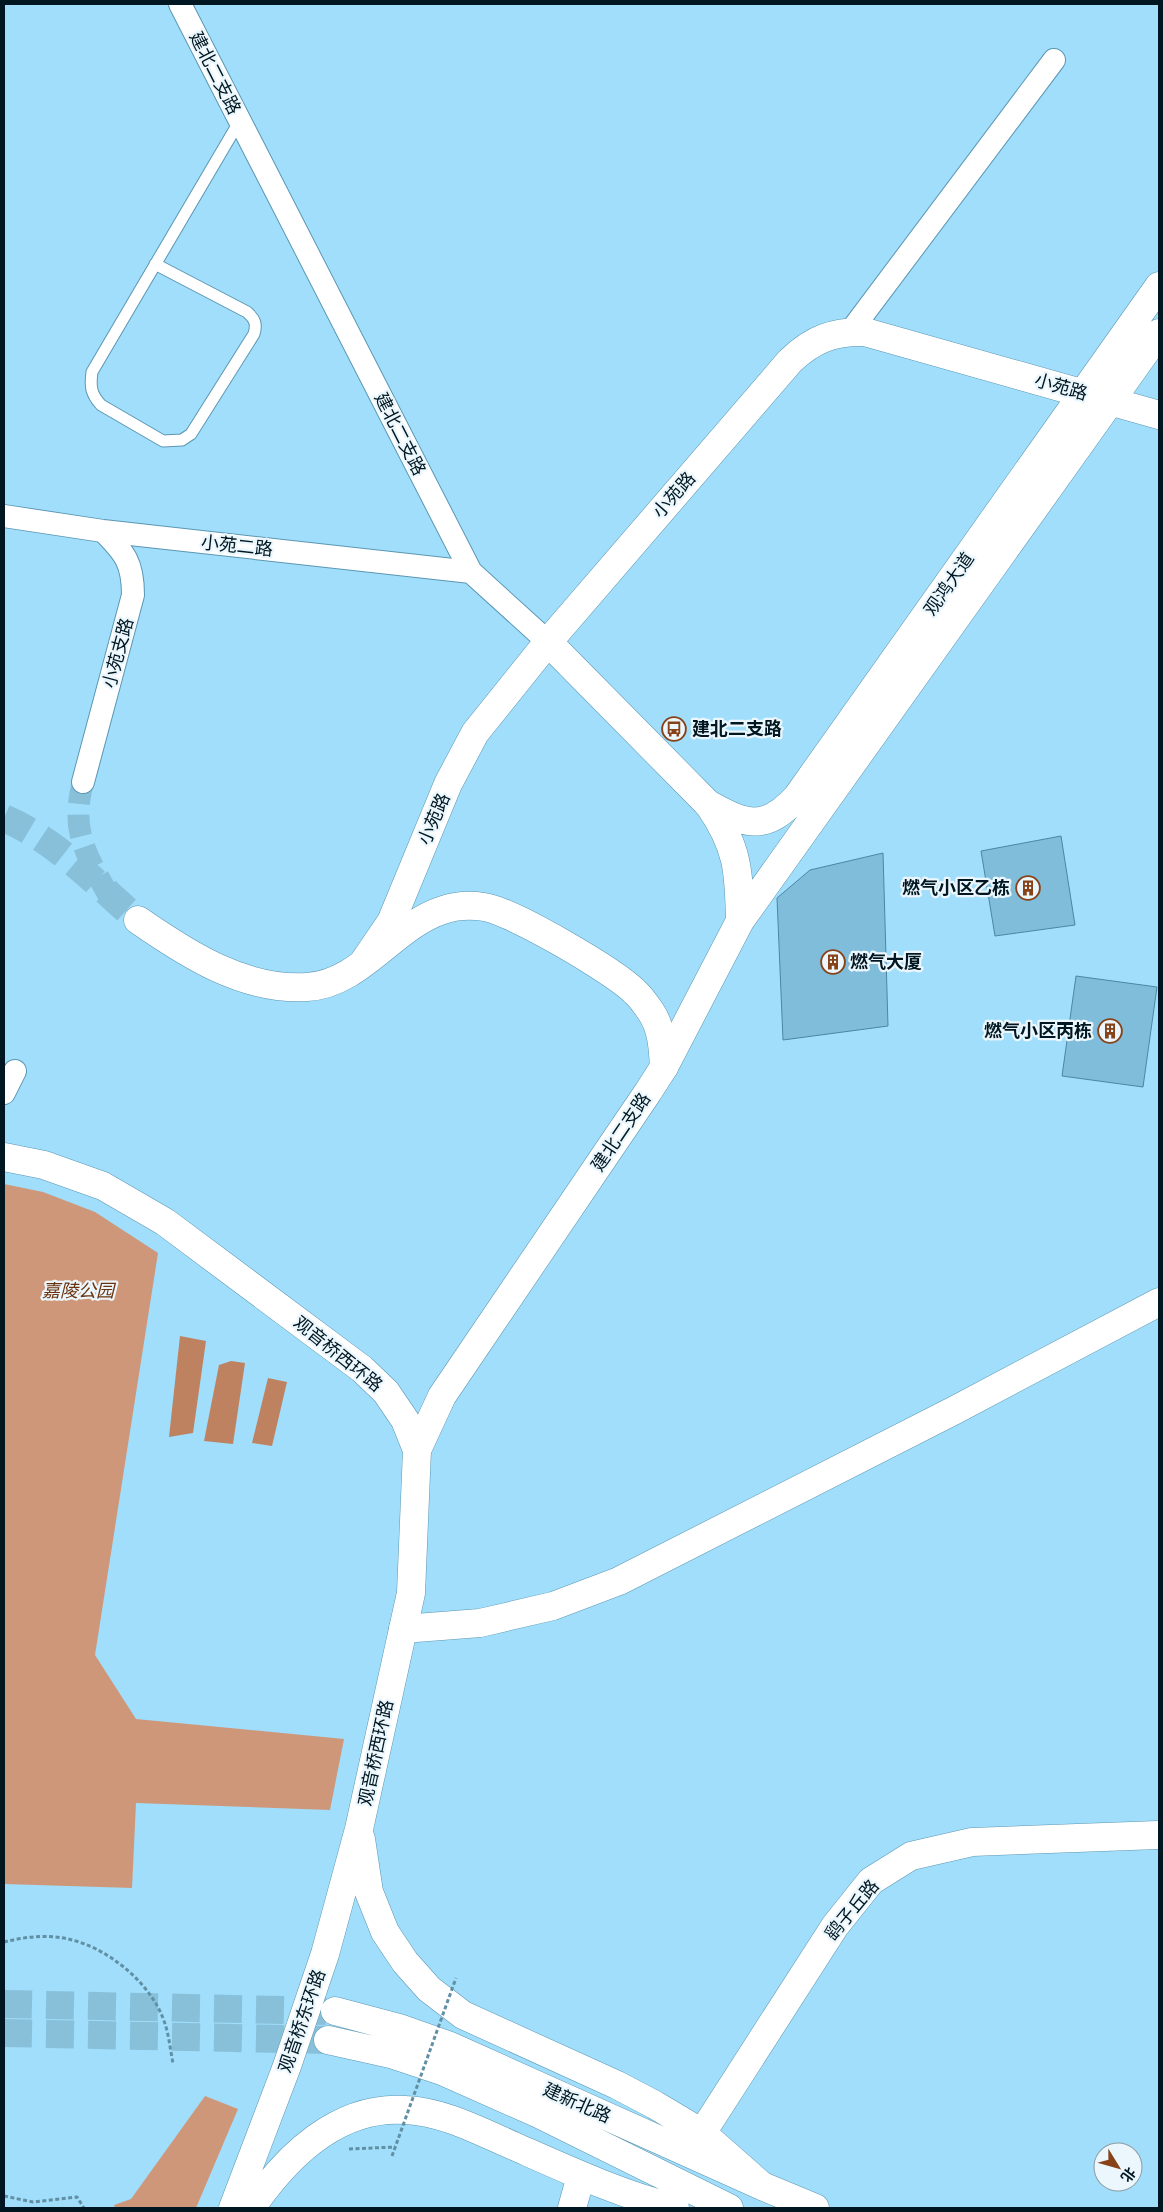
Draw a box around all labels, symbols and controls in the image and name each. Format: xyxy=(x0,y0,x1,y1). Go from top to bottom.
street label: 建北二支路 xyxy=(185,28,245,118)
street label: 小苑路 xyxy=(1032,369,1090,405)
street label: 建北二支路 xyxy=(370,389,430,479)
street label: 小苑路 xyxy=(648,467,700,523)
street label: 小苑二路 xyxy=(200,531,274,561)
street label: 观鸿大道 xyxy=(919,548,979,620)
street label: 小苑支路 xyxy=(98,615,138,691)
bus stop icon: 建北二支路 xyxy=(661,716,687,742)
place label: 建北二支路 xyxy=(692,718,782,740)
street label: 小苑路 xyxy=(413,790,455,848)
building icon: 燃气小区乙栋 xyxy=(1015,875,1041,901)
place label: 燃气小区乙栋 xyxy=(902,877,1010,899)
building icon: 燃气大厦 xyxy=(820,949,846,975)
place label: 燃气大厦 xyxy=(850,951,922,973)
building icon: 燃气小区丙栋 xyxy=(1097,1018,1123,1044)
place label: 燃气小区丙栋 xyxy=(984,1020,1092,1042)
street label: 建北二支路 xyxy=(587,1089,655,1175)
park label: 嘉陵公园 xyxy=(42,1280,117,1302)
street label: 观音桥西环路 xyxy=(289,1311,387,1397)
street label: 观音桥西环路 xyxy=(354,1698,398,1808)
street label: 鹞子丘路 xyxy=(820,1875,884,1945)
street label: 观音桥东环路 xyxy=(274,1966,330,2076)
street label: 建新北路 xyxy=(540,2078,614,2128)
north arrow xyxy=(1093,2142,1143,2192)
text: 北 xyxy=(1117,2164,1139,2185)

